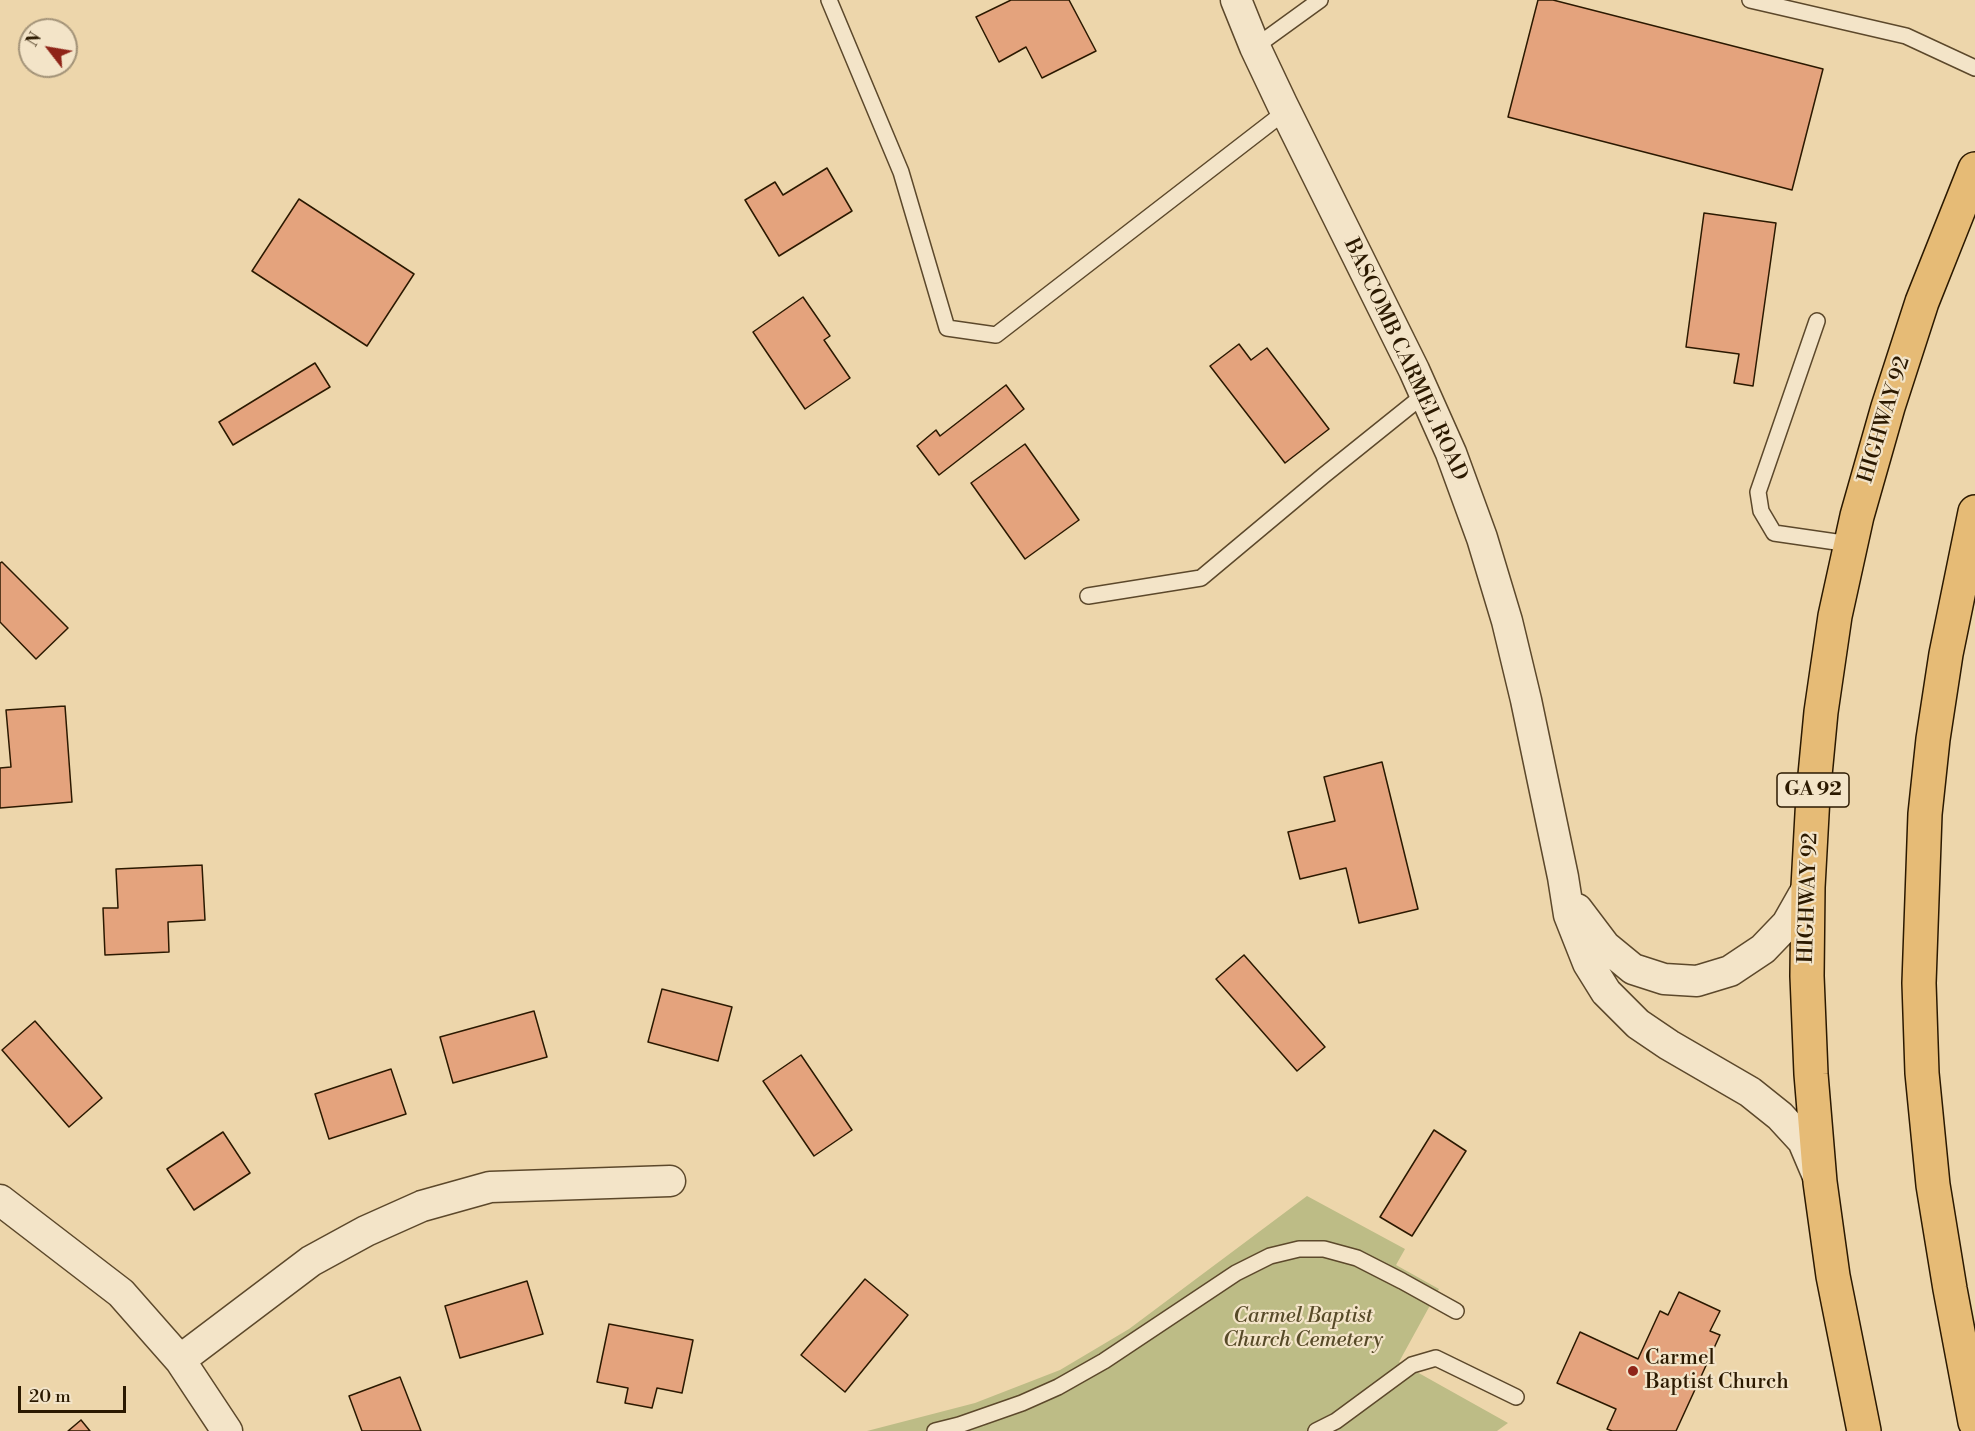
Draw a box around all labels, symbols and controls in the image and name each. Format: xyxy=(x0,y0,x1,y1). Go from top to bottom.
north arrow xyxy=(18,18,78,78)
text: N xyxy=(22,29,46,50)
street label: BASCOMB CARMEL ROAD xyxy=(1338,235,1472,485)
street label: HIGHWAY 92 xyxy=(1854,354,1916,486)
road number: GA 92 xyxy=(1777,773,1849,807)
street label: HIGHWAY 92 xyxy=(1794,832,1824,964)
park label: Carmel Baptist Church Cemetery xyxy=(1223,1304,1383,1354)
place label: Carmel Baptist Church xyxy=(1645,1346,1789,1396)
marker: Carmel Baptist Church xyxy=(1626,1364,1640,1378)
scale bar xyxy=(21,1374,129,1412)
text: 20 m xyxy=(29,1385,71,1408)

